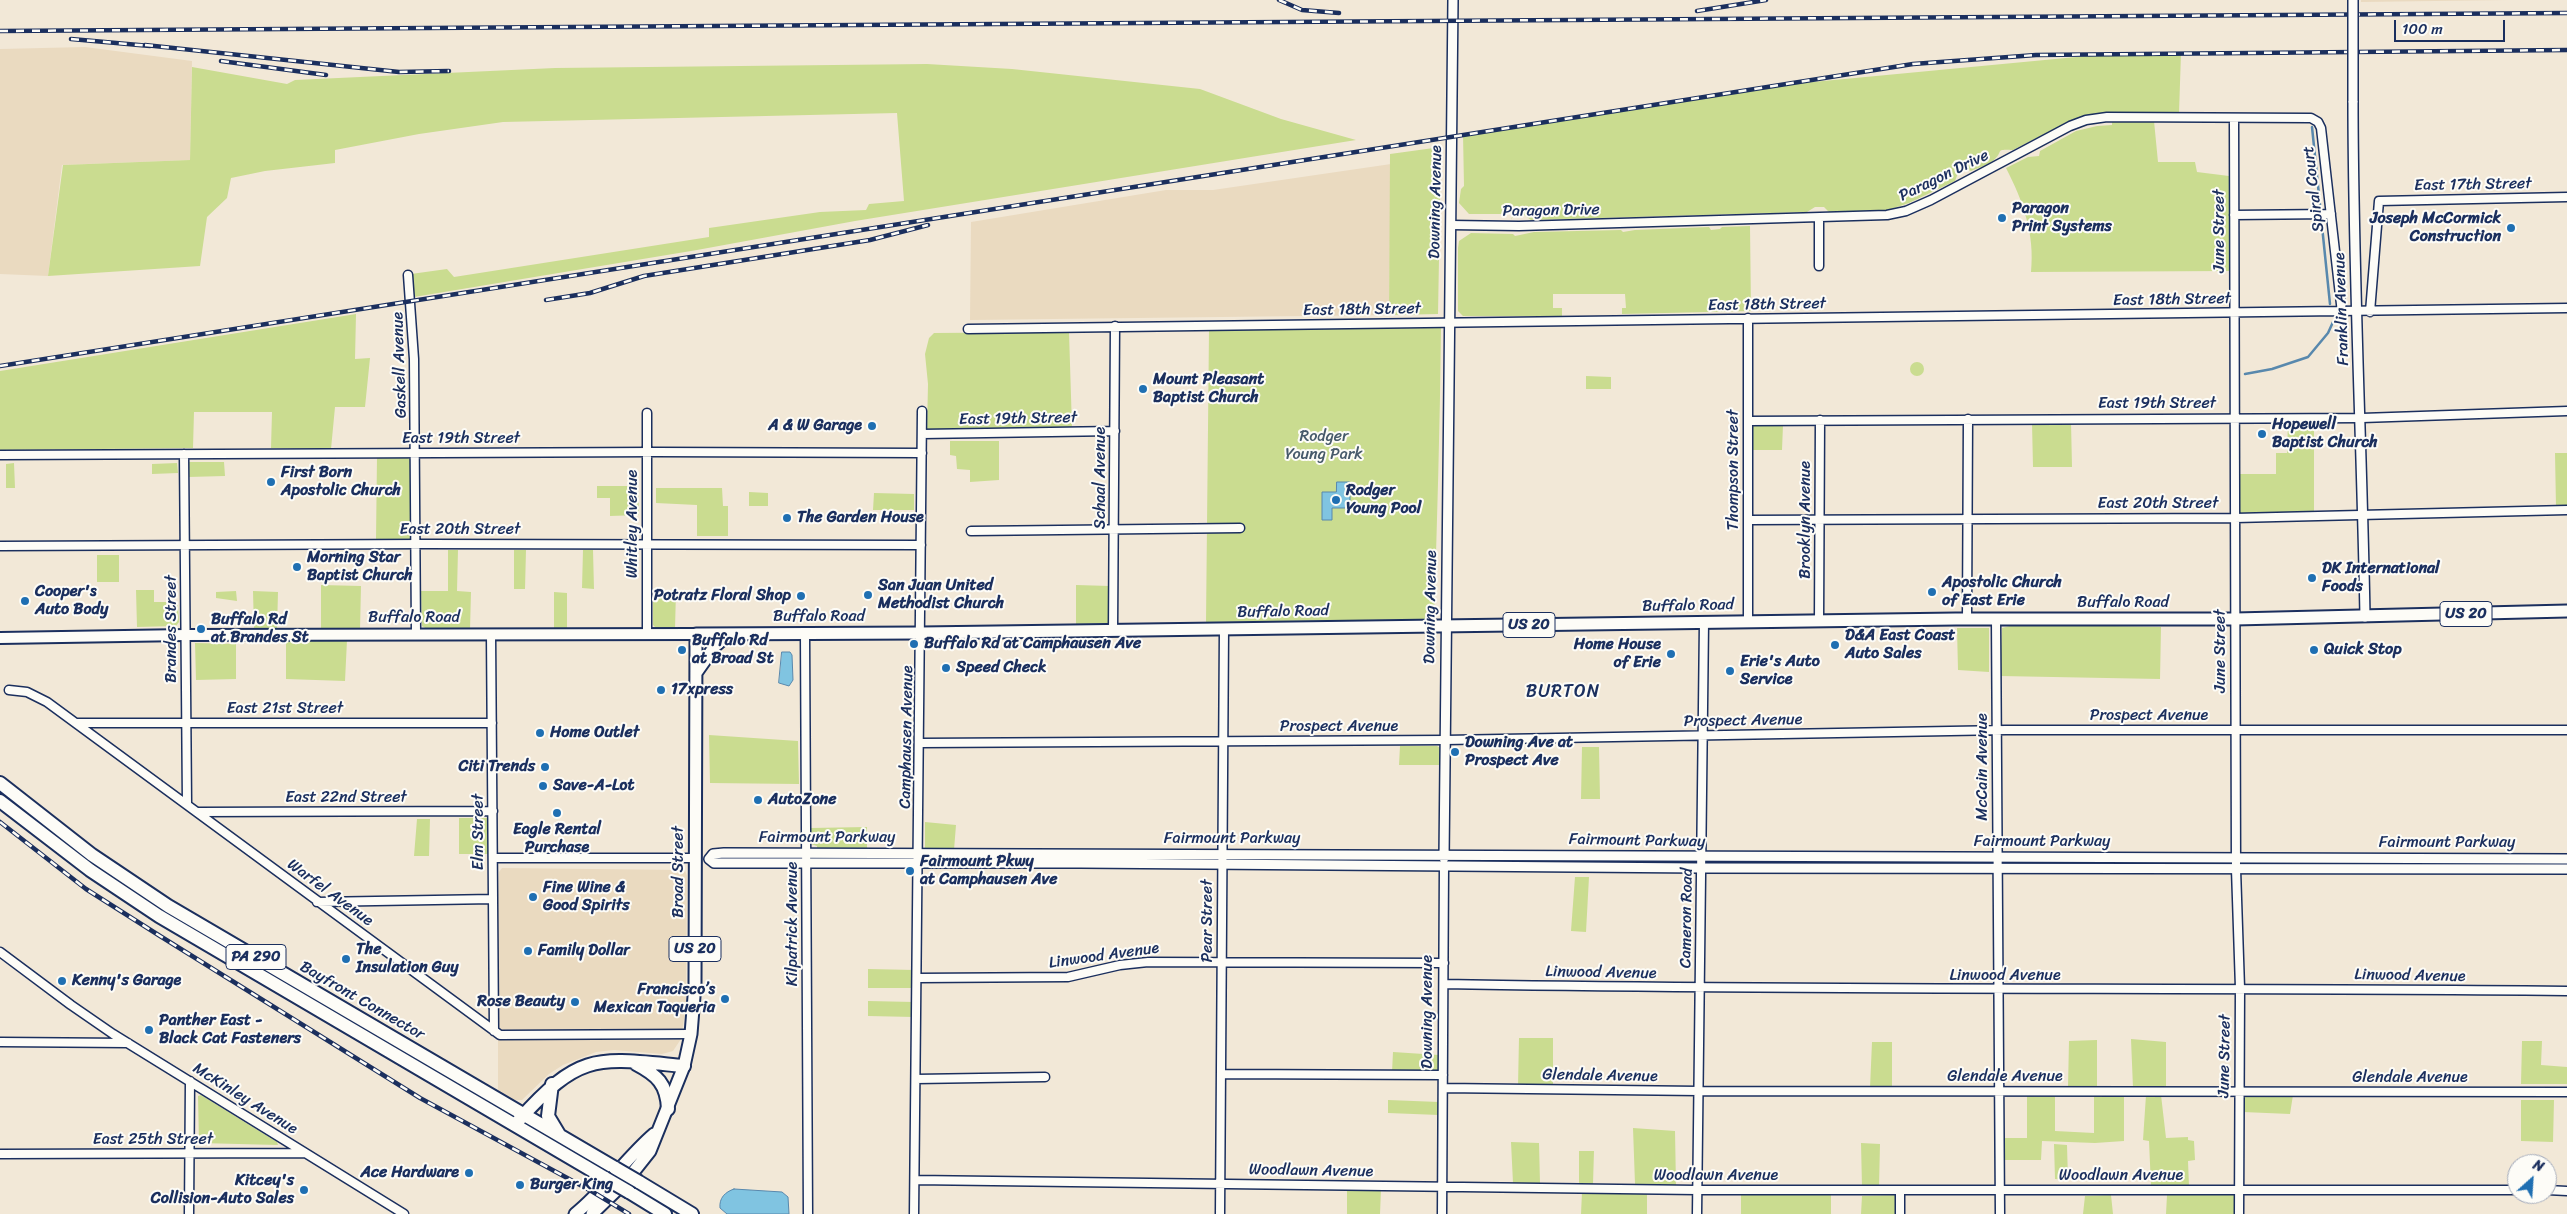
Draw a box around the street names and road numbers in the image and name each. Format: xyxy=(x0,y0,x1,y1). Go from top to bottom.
street label: Downing Avenue xyxy=(1425,145,1447,259)
street label: Spiral Court xyxy=(2299,145,2329,233)
street label: Paragon Drive xyxy=(1896,146,1992,206)
street label: East 17th Street xyxy=(2414,174,2532,196)
street label: June Street xyxy=(2210,189,2230,273)
street label: Paragon Drive xyxy=(1502,201,1600,221)
street label: Franklin Avenue xyxy=(2330,252,2354,366)
street label: East 18th Street xyxy=(2113,289,2231,311)
street label: East 18th Street xyxy=(1708,294,1826,316)
street label: East 18th Street xyxy=(1303,299,1421,321)
street label: Gaskell Avenue xyxy=(389,311,411,419)
street label: East 19th Street xyxy=(2098,394,2216,414)
street label: East 19th Street xyxy=(959,408,1077,430)
street label: Thompson Street xyxy=(1724,410,1744,530)
street label: Schaal Avenue xyxy=(1091,427,1111,529)
street label: East 19th Street xyxy=(402,429,520,449)
street label: Brooklyn Avenue xyxy=(1796,461,1816,579)
street label: Whitley Avenue xyxy=(623,470,643,578)
street label: East 20th Street xyxy=(2098,494,2218,514)
street label: East 20th Street xyxy=(400,520,520,540)
street label: Downing Avenue xyxy=(1420,550,1442,664)
street label: Brandes Street xyxy=(162,575,182,683)
street label: Buffalo Road xyxy=(2077,593,2169,613)
street label: Buffalo Road xyxy=(1642,596,1734,616)
street label: Buffalo Road xyxy=(1237,602,1329,622)
road number: US 20 xyxy=(2440,602,2492,626)
street label: Buffalo Road xyxy=(773,607,865,627)
street label: Buffalo Road xyxy=(368,608,460,628)
street label: June Street xyxy=(2211,609,2231,693)
road number: US 20 xyxy=(1503,612,1555,638)
street label: Camphausen Avenue xyxy=(896,665,918,809)
street label: East 21st Street xyxy=(227,699,343,719)
street label: Prospect Avenue xyxy=(2090,706,2208,726)
street label: Prospect Avenue xyxy=(1684,710,1802,732)
street label: McCain Avenue xyxy=(1973,713,1993,821)
street label: Prospect Avenue xyxy=(1280,717,1398,737)
street label: East 22nd Street xyxy=(285,788,407,808)
street label: Elm Street xyxy=(469,794,489,870)
street label: Broad Street xyxy=(669,826,689,918)
street label: Fairmount Parkway xyxy=(759,828,895,848)
street label: Fairmount Parkway xyxy=(1164,829,1300,849)
street label: Fairmount Parkway xyxy=(1569,830,1705,852)
street label: Fairmount Parkway xyxy=(1974,832,2110,852)
street label: Fairmount Parkway xyxy=(2379,833,2515,853)
street label: Warfel Avenue xyxy=(283,855,377,931)
street label: Kilpatrick Avenue xyxy=(783,862,803,986)
street label: Cameron Road xyxy=(1677,868,1697,968)
street label: Pear Street xyxy=(1198,879,1218,963)
road number: US 20 xyxy=(669,936,721,962)
street label: Linwood Avenue xyxy=(1048,939,1160,973)
road number: PA 290 xyxy=(226,944,286,970)
street label: Downing Avenue xyxy=(1418,955,1438,1069)
street label: Bayfront Connector xyxy=(296,957,428,1045)
street label: Linwood Avenue xyxy=(1545,962,1657,984)
street label: Linwood Avenue xyxy=(2354,965,2466,987)
street label: Linwood Avenue xyxy=(1949,966,2061,986)
street label: June Street xyxy=(2215,1014,2235,1098)
street label: McKinley Avenue xyxy=(189,1059,301,1139)
street label: Glendale Avenue xyxy=(1542,1065,1658,1087)
street label: Glendale Avenue xyxy=(1947,1067,2063,1087)
street label: Glendale Avenue xyxy=(2352,1068,2468,1088)
street label: East 25th Street xyxy=(93,1130,213,1150)
street label: Woodlawn Avenue xyxy=(1249,1160,1373,1182)
street label: Woodlawn Avenue xyxy=(1654,1166,1778,1186)
street label: Woodlawn Avenue xyxy=(2059,1166,2183,1186)

